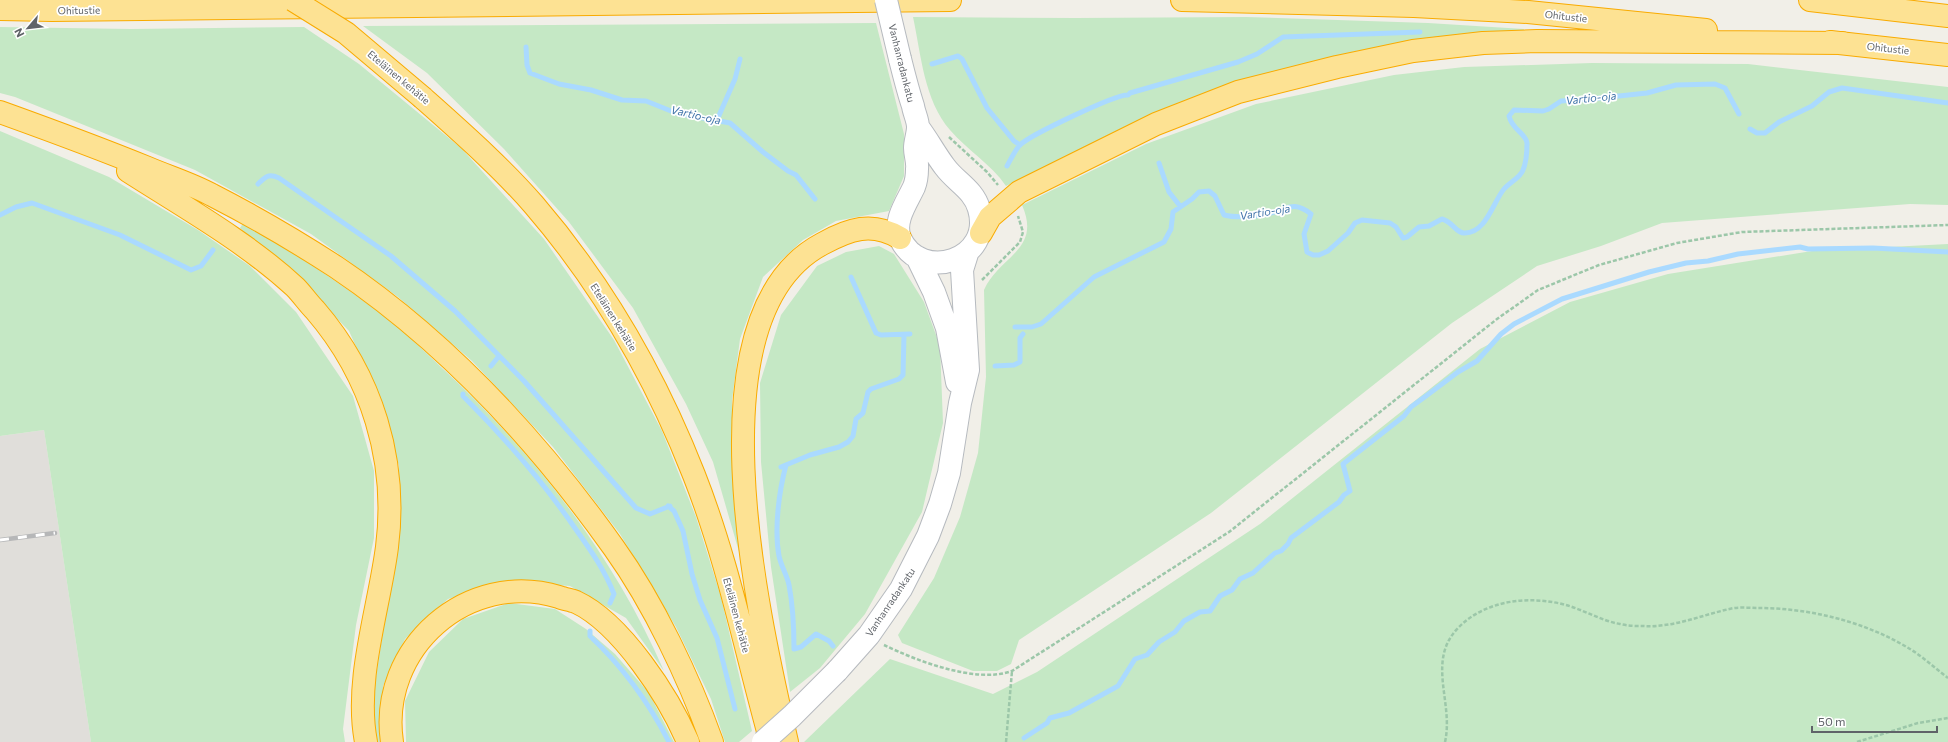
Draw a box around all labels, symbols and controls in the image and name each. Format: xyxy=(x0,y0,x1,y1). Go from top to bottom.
street label: Ohitustie xyxy=(58,4,100,16)
north arrow xyxy=(8,8,48,48)
street label: Ohitustie xyxy=(1544,8,1588,24)
street label: Vanhanradankatu xyxy=(886,23,918,103)
text: N xyxy=(11,26,26,40)
street label: Ohitustie xyxy=(1866,40,1910,56)
street label: Eteläinen kehätie xyxy=(365,48,433,106)
water label: Vartio-oja xyxy=(1565,88,1617,107)
water label: Vartio-oja xyxy=(670,102,723,127)
water label: Vartio-oja xyxy=(1239,201,1291,222)
street label: Eteläinen kehätie xyxy=(588,281,640,353)
street label: Vanhanradankatu xyxy=(863,565,917,639)
street label: Eteläinen kehätie xyxy=(721,576,753,654)
scale bar xyxy=(1812,708,1937,734)
text: 50 m xyxy=(1818,714,1846,728)

